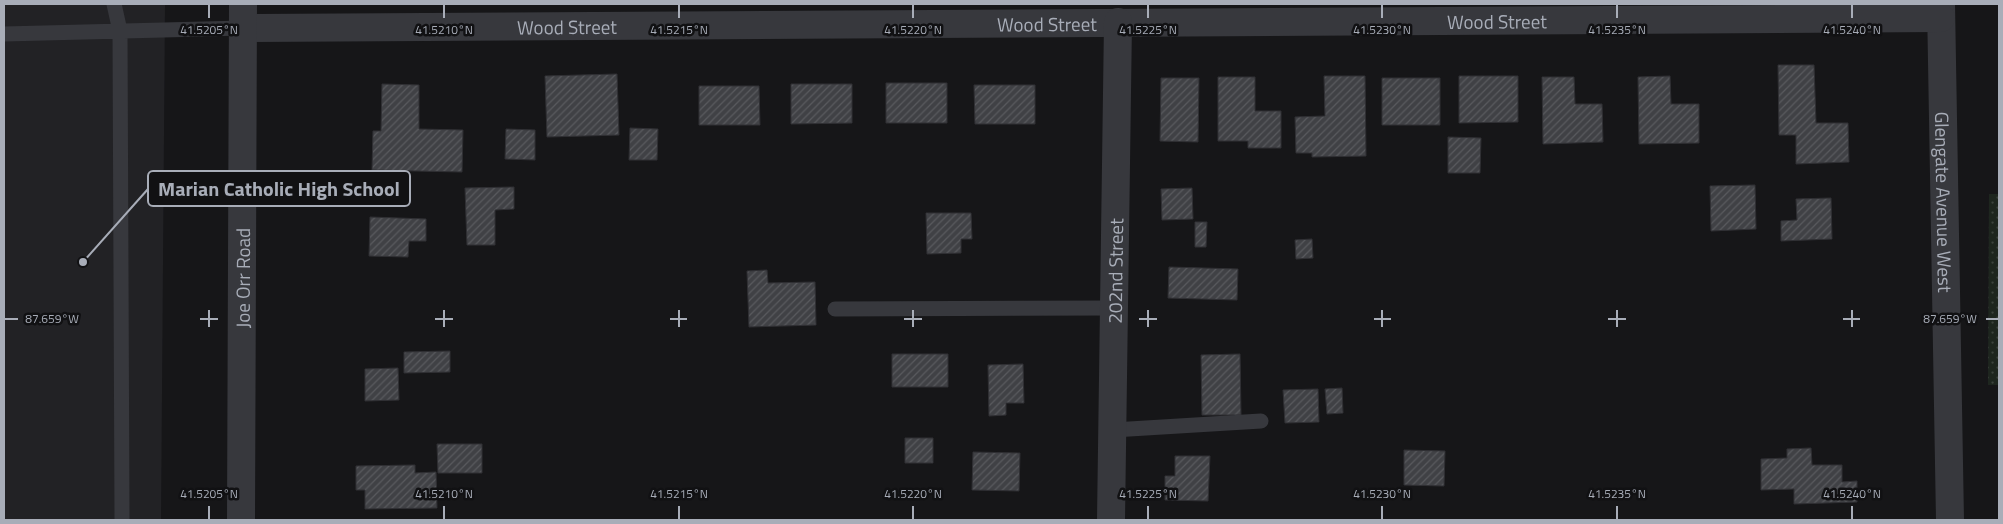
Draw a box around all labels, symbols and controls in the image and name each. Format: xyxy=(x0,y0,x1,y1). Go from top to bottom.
street label: Wood Street xyxy=(1447,6,1547,35)
street label: Wood Street xyxy=(997,8,1097,38)
street label: Wood Street xyxy=(517,11,617,41)
text: 41.5205°N xyxy=(180,20,238,39)
text: 41.5210°N xyxy=(415,20,473,39)
text: 41.5215°N xyxy=(650,20,708,39)
text: 41.5220°N xyxy=(884,20,942,39)
text: 41.5225°N xyxy=(1119,20,1177,39)
text: 41.5230°N xyxy=(1353,20,1411,39)
text: 41.5235°N xyxy=(1588,20,1646,39)
text: 41.5240°N xyxy=(1823,20,1881,39)
street label: Glengate Avenue West xyxy=(1928,111,1961,293)
callout: Marian Catholic High School xyxy=(148,171,410,206)
text: Marian Catholic High School xyxy=(158,173,400,204)
street label: 202nd Street xyxy=(1099,218,1130,324)
street label: Joe Orr Road xyxy=(227,228,257,328)
text: 87.659°W xyxy=(25,309,79,328)
text: 87.659°W xyxy=(1923,309,1977,328)
text: 41.5205°N xyxy=(180,484,238,503)
text: 41.5210°N xyxy=(415,484,473,503)
text: 41.5215°N xyxy=(650,484,708,503)
text: 41.5220°N xyxy=(884,484,942,503)
text: 41.5225°N xyxy=(1119,484,1177,503)
text: 41.5230°N xyxy=(1353,484,1411,503)
text: 41.5235°N xyxy=(1588,484,1646,503)
text: 41.5240°N xyxy=(1823,484,1881,503)

